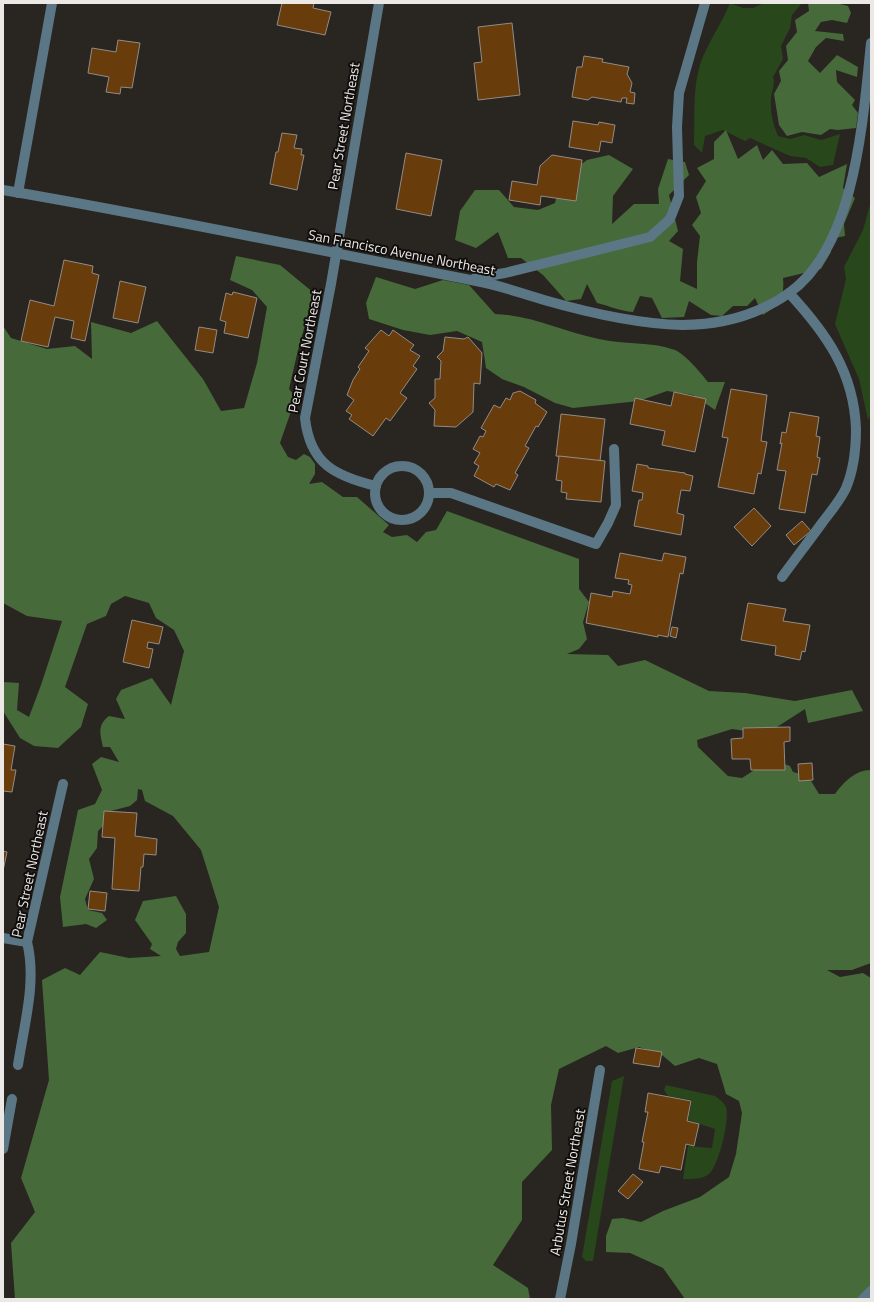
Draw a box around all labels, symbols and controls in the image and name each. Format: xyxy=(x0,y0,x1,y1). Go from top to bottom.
street label: Pear Street Northeast xyxy=(321,61,365,191)
street label: San Francisco Avenue Northeast xyxy=(307,224,497,280)
street label: Pear Court Northeast xyxy=(282,288,326,414)
street label: Pear Street Northeast xyxy=(5,809,53,939)
street label: Arbutus Street Northeast xyxy=(544,1107,590,1257)

